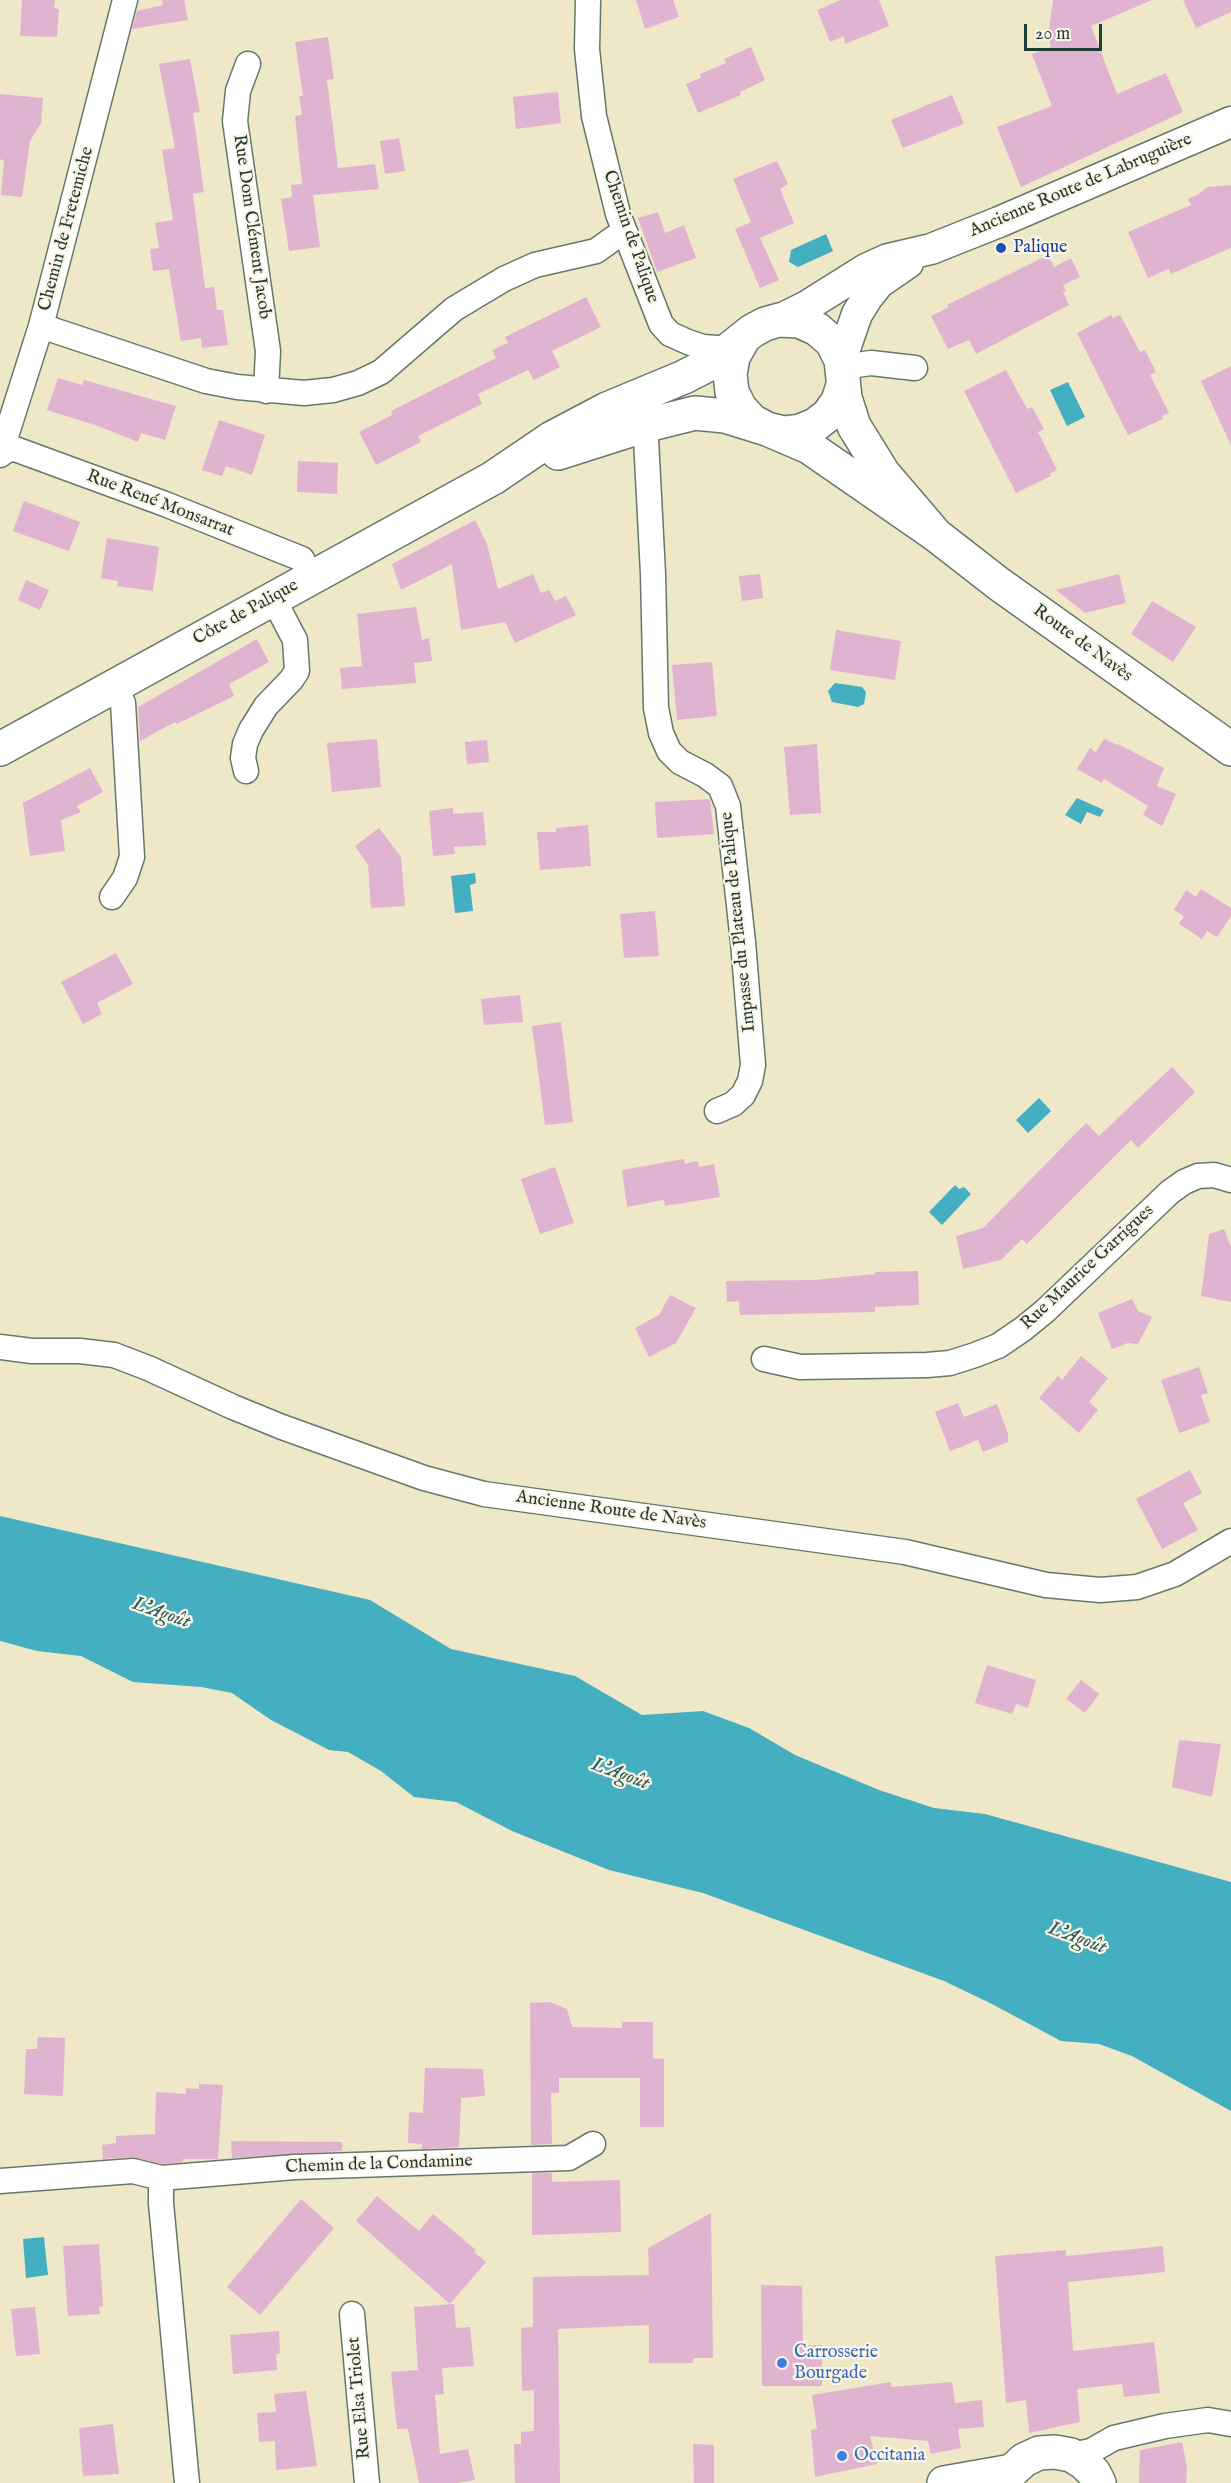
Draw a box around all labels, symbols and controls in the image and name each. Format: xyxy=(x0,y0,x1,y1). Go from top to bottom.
scale bar xyxy=(1027,12,1105,50)
text: 20 m xyxy=(1035,23,1070,46)
street label: Ancienne Route de Labruguière xyxy=(966,129,1196,243)
street label: Rue Dom Clément Jacob xyxy=(227,133,275,321)
street label: Chemin de Fretemiche xyxy=(35,144,99,314)
street label: Chemin de Palique xyxy=(597,168,663,306)
place label: Palique xyxy=(1013,237,1067,259)
marker: Palique xyxy=(994,241,1008,255)
street label: Rue René Monsarrat xyxy=(83,466,237,542)
street label: Côte de Palique xyxy=(190,575,302,651)
street label: Route de Navès xyxy=(1028,601,1136,687)
street label: Impasse du Plateau de Palique xyxy=(717,811,761,1033)
street label: Rue Maurice Garrigues xyxy=(1017,1201,1159,1335)
street label: Ancienne Route de Navès xyxy=(515,1487,707,1535)
water label: L'Agoût xyxy=(129,1593,193,1635)
water label: L'Agoût xyxy=(588,1753,652,1797)
water label: L'Agoût xyxy=(1045,1917,1109,1961)
street label: Chemin de la Condamine xyxy=(285,2151,473,2179)
street label: Rue Elsa Triolet xyxy=(344,2336,376,2460)
place label: Carrosserie Bourgade xyxy=(794,2342,878,2384)
marker: Carrosserie Bourgade xyxy=(775,2356,789,2370)
place label: Occitania xyxy=(854,2445,925,2467)
marker: Occitania xyxy=(835,2449,849,2463)

